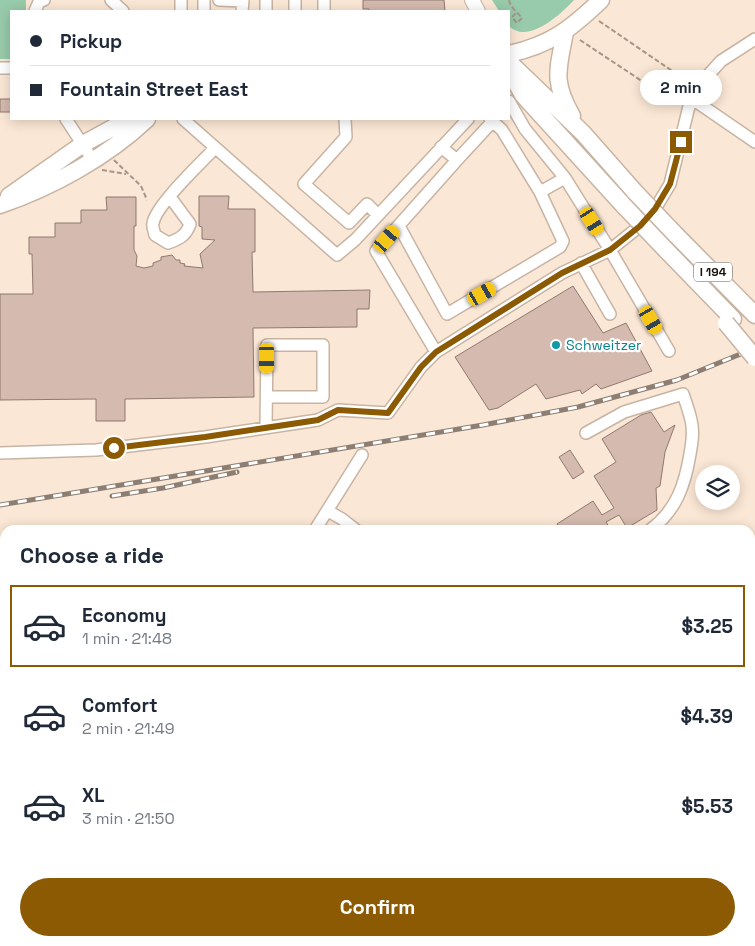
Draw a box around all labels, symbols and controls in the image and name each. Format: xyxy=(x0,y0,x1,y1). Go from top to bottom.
text: Pickup xyxy=(60,29,122,54)
callout: 2 min xyxy=(640,70,722,104)
text: Fountain Street East xyxy=(60,77,248,102)
text: 2 min xyxy=(660,77,702,98)
route end xyxy=(670,131,692,153)
car xyxy=(577,204,606,238)
car xyxy=(371,223,402,255)
road number: I 194 xyxy=(694,262,732,282)
car xyxy=(465,280,498,308)
car xyxy=(637,303,664,337)
place label: Schweitzer xyxy=(566,336,641,354)
marker: Schweitzer xyxy=(550,339,562,351)
car xyxy=(259,343,274,373)
route start xyxy=(103,437,125,459)
map controls xyxy=(695,465,740,510)
button: layers xyxy=(695,465,740,510)
text: Choose a ride xyxy=(20,541,164,569)
text: Economy xyxy=(82,603,166,628)
icon: car xyxy=(22,604,67,649)
text: $3.25 xyxy=(682,614,733,639)
text: 1 min · 21:48 xyxy=(82,628,172,649)
text: Comfort xyxy=(82,693,158,718)
icon: car xyxy=(22,694,67,739)
text: $4.39 xyxy=(680,704,733,729)
text: 2 min · 21:49 xyxy=(82,718,175,739)
text: XL xyxy=(82,783,105,808)
icon: car xyxy=(22,784,67,829)
text: $5.53 xyxy=(681,794,733,819)
text: 3 min · 21:50 xyxy=(82,808,175,829)
button: Confirm xyxy=(20,878,735,936)

